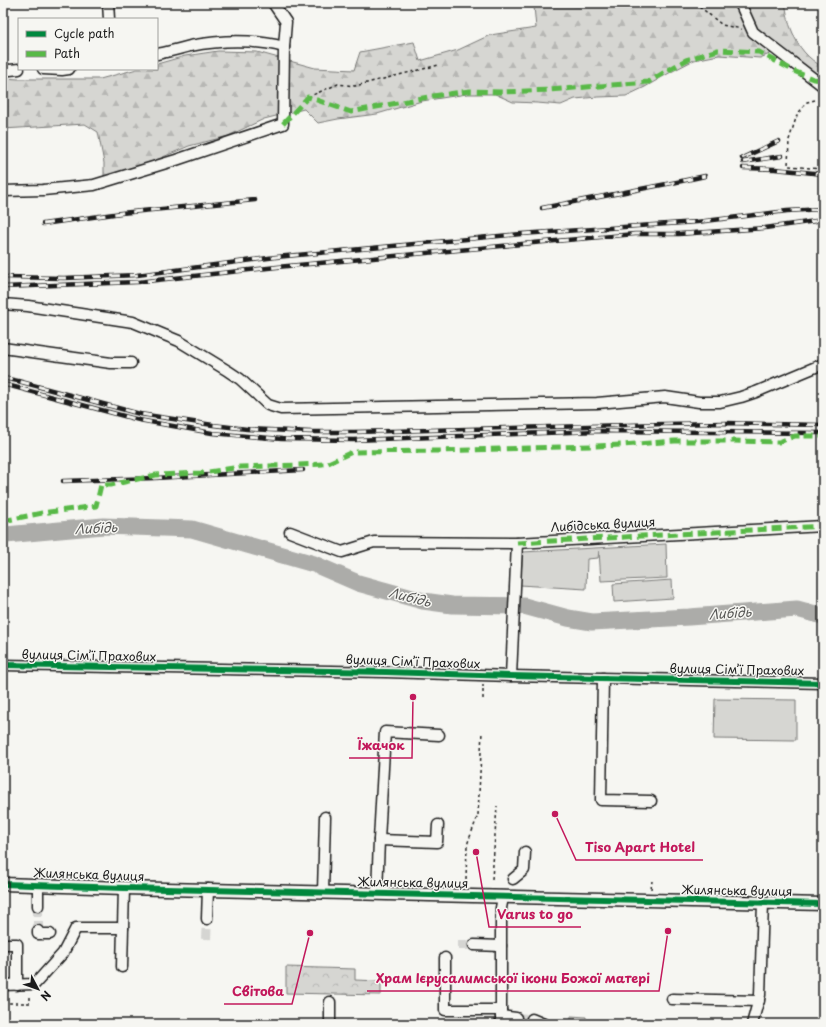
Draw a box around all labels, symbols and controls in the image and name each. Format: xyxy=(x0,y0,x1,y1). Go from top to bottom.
legend xyxy=(18,18,158,70)
text: Cycle path xyxy=(54,24,115,42)
text: Path xyxy=(54,44,80,62)
street label: Либідська вулиця xyxy=(550,512,656,536)
water label: Либідь xyxy=(74,517,119,538)
water label: Либідь xyxy=(387,582,434,611)
water label: Либідь xyxy=(708,601,753,623)
street label: вулиця Сімʼї Прахових xyxy=(22,645,157,665)
street label: вулиця Сімʼї Прахових xyxy=(345,650,481,672)
street label: вулиця Сімʼї Прахових xyxy=(670,659,805,679)
callout: Їжачок xyxy=(349,733,412,758)
text: Їжачок xyxy=(357,735,405,754)
callout: Tiso Apart Hotel xyxy=(576,835,703,860)
text: Tiso Apart Hotel xyxy=(585,837,695,856)
street label: Жилянська вулиця xyxy=(32,863,145,885)
street label: Жилянська вулиця xyxy=(356,872,469,892)
street label: Жилянська вулиця xyxy=(680,880,793,900)
callout: Varus to go xyxy=(489,902,581,927)
text: Varus to go xyxy=(497,904,573,923)
callout: Храм Ієрусалимської ікони Божої матері xyxy=(367,966,659,991)
text: Храм Ієрусалимської ікони Божої матері xyxy=(376,968,650,987)
north arrow xyxy=(18,969,58,1009)
callout: Світова xyxy=(224,979,292,1004)
text: Світова xyxy=(232,981,284,1000)
text: N xyxy=(36,987,55,1005)

